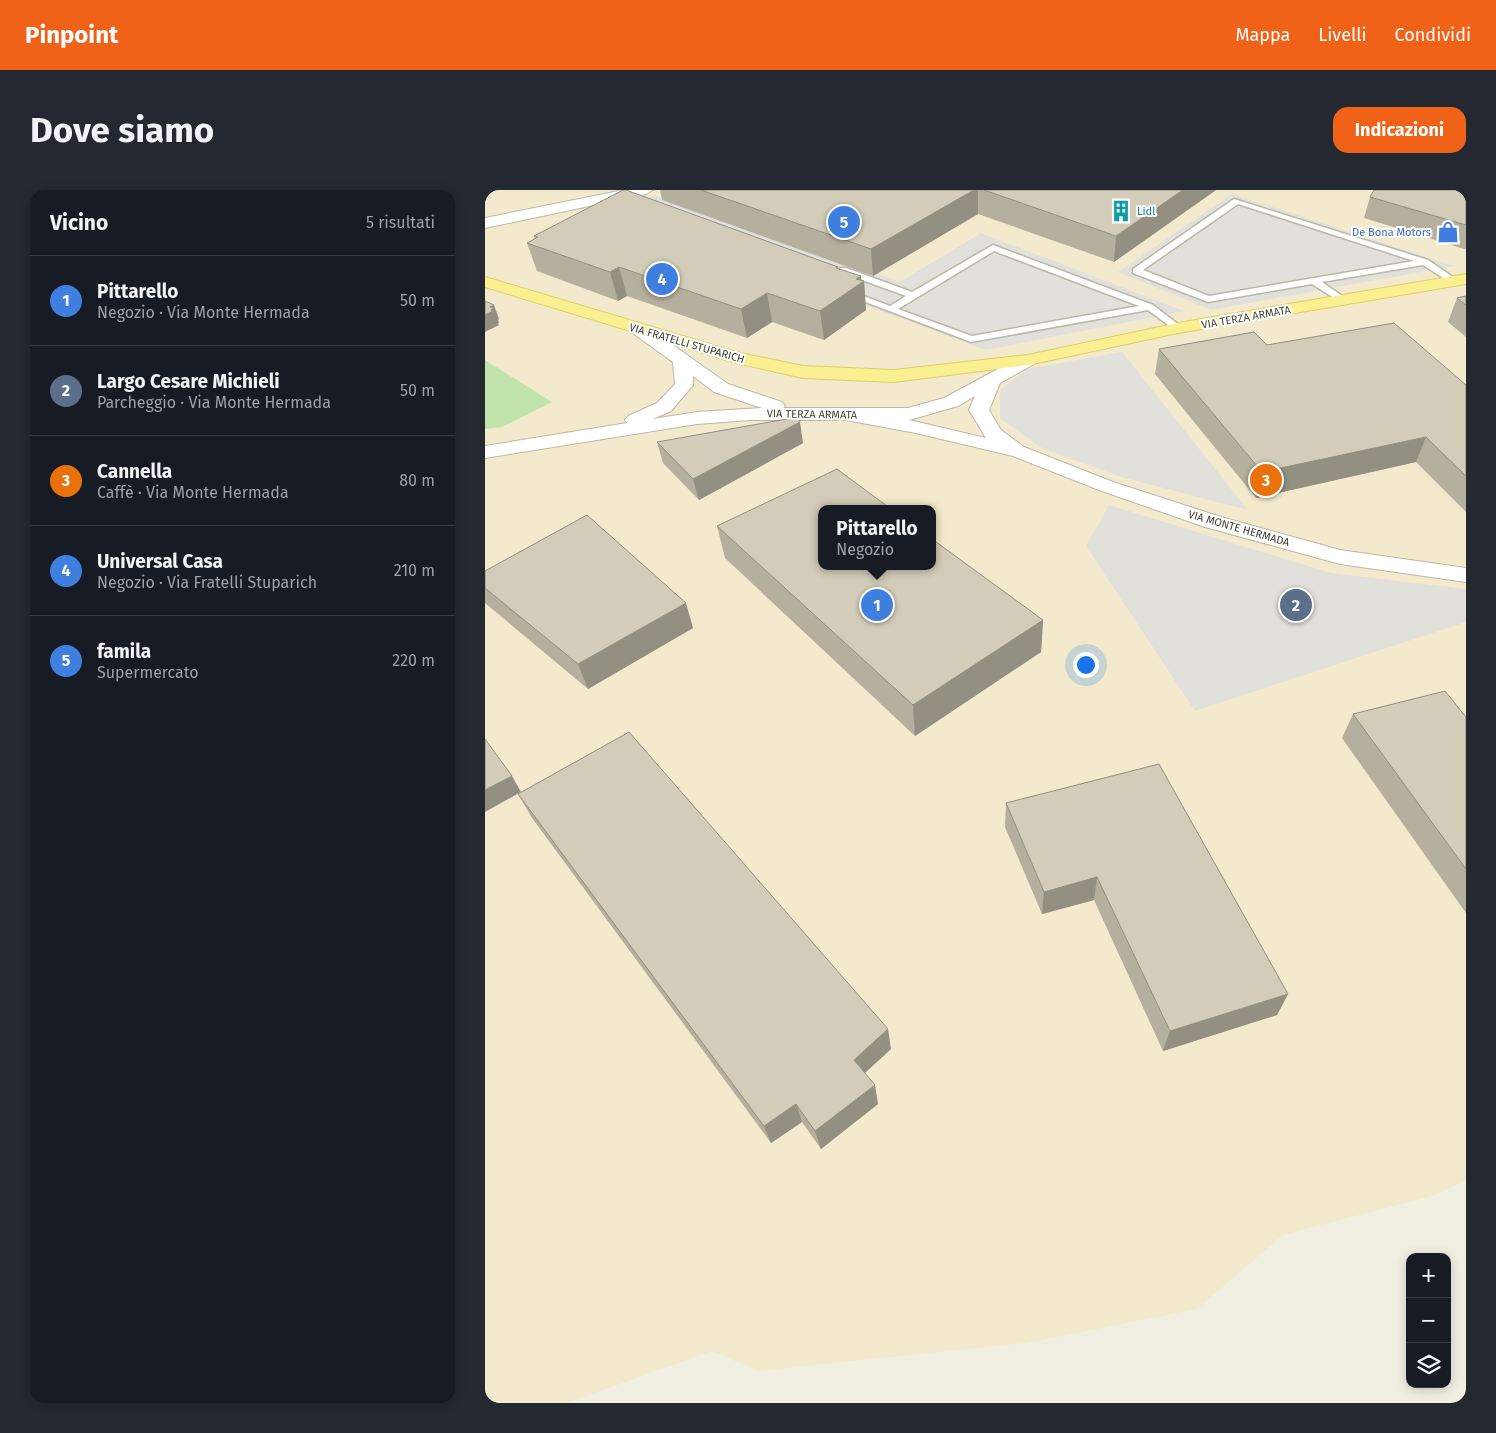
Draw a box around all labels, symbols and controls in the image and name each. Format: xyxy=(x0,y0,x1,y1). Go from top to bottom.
text: Pinpoint xyxy=(25,21,118,49)
text: Mappa xyxy=(1236,24,1290,46)
text: Livelli xyxy=(1318,24,1367,46)
text: Condividi xyxy=(1395,24,1471,46)
button: Indicazioni xyxy=(1333,107,1466,153)
text: Dove siamo xyxy=(30,109,214,151)
building icon: Lidl xyxy=(1108,198,1134,224)
pin: 5 xyxy=(828,203,860,241)
place label: Lidl xyxy=(1137,205,1155,218)
text: Vicino xyxy=(50,210,108,236)
text: 5 risultati xyxy=(366,213,435,232)
shop icon: De Bona Motors xyxy=(1435,219,1461,245)
place label: De Bona Motors xyxy=(1352,226,1431,239)
pin: 4 xyxy=(646,260,678,298)
text: Pittarello xyxy=(97,280,178,303)
text: 1 xyxy=(62,291,70,310)
text: 50 m xyxy=(400,291,435,310)
text: Negozio · Via Monte Hermada xyxy=(97,303,310,322)
street label: VIA TERZA ARMATA xyxy=(1200,303,1292,332)
street label: VIA FRATELLI STUPARICH xyxy=(628,321,746,366)
text: Largo Cesare Michieli xyxy=(97,370,280,393)
text: 2 xyxy=(62,381,70,400)
text: 50 m xyxy=(400,381,435,400)
text: Parcheggio · Via Monte Hermada xyxy=(97,393,331,412)
street label: VIA TERZA ARMATA xyxy=(767,407,858,422)
text: Cannella xyxy=(97,460,172,483)
pin: 3 xyxy=(1250,461,1282,499)
text: 3 xyxy=(62,471,70,490)
text: 80 m xyxy=(399,471,435,490)
text: Caffè · Via Monte Hermada xyxy=(97,483,289,502)
popup xyxy=(818,505,936,570)
street label: VIA MONTE HERMADA xyxy=(1187,508,1292,549)
text: Pittarello xyxy=(836,517,918,540)
text: Negozio xyxy=(836,540,894,559)
text: Universal Casa xyxy=(97,550,223,573)
text: 4 xyxy=(61,561,71,580)
text: 210 m xyxy=(394,561,435,580)
text: Negozio · Via Fratelli Stuparich xyxy=(97,573,317,592)
pin: 1 xyxy=(861,586,893,624)
pin: 2 xyxy=(1280,586,1312,624)
text: famila xyxy=(97,640,151,663)
text: 5 xyxy=(62,651,70,670)
text: 220 m xyxy=(392,651,435,670)
your location xyxy=(1073,652,1099,678)
text: Supermercato xyxy=(97,663,199,682)
map controls xyxy=(1406,1253,1451,1388)
button: + xyxy=(1406,1253,1451,1298)
button: − xyxy=(1406,1298,1451,1343)
button: layers xyxy=(1406,1343,1451,1388)

